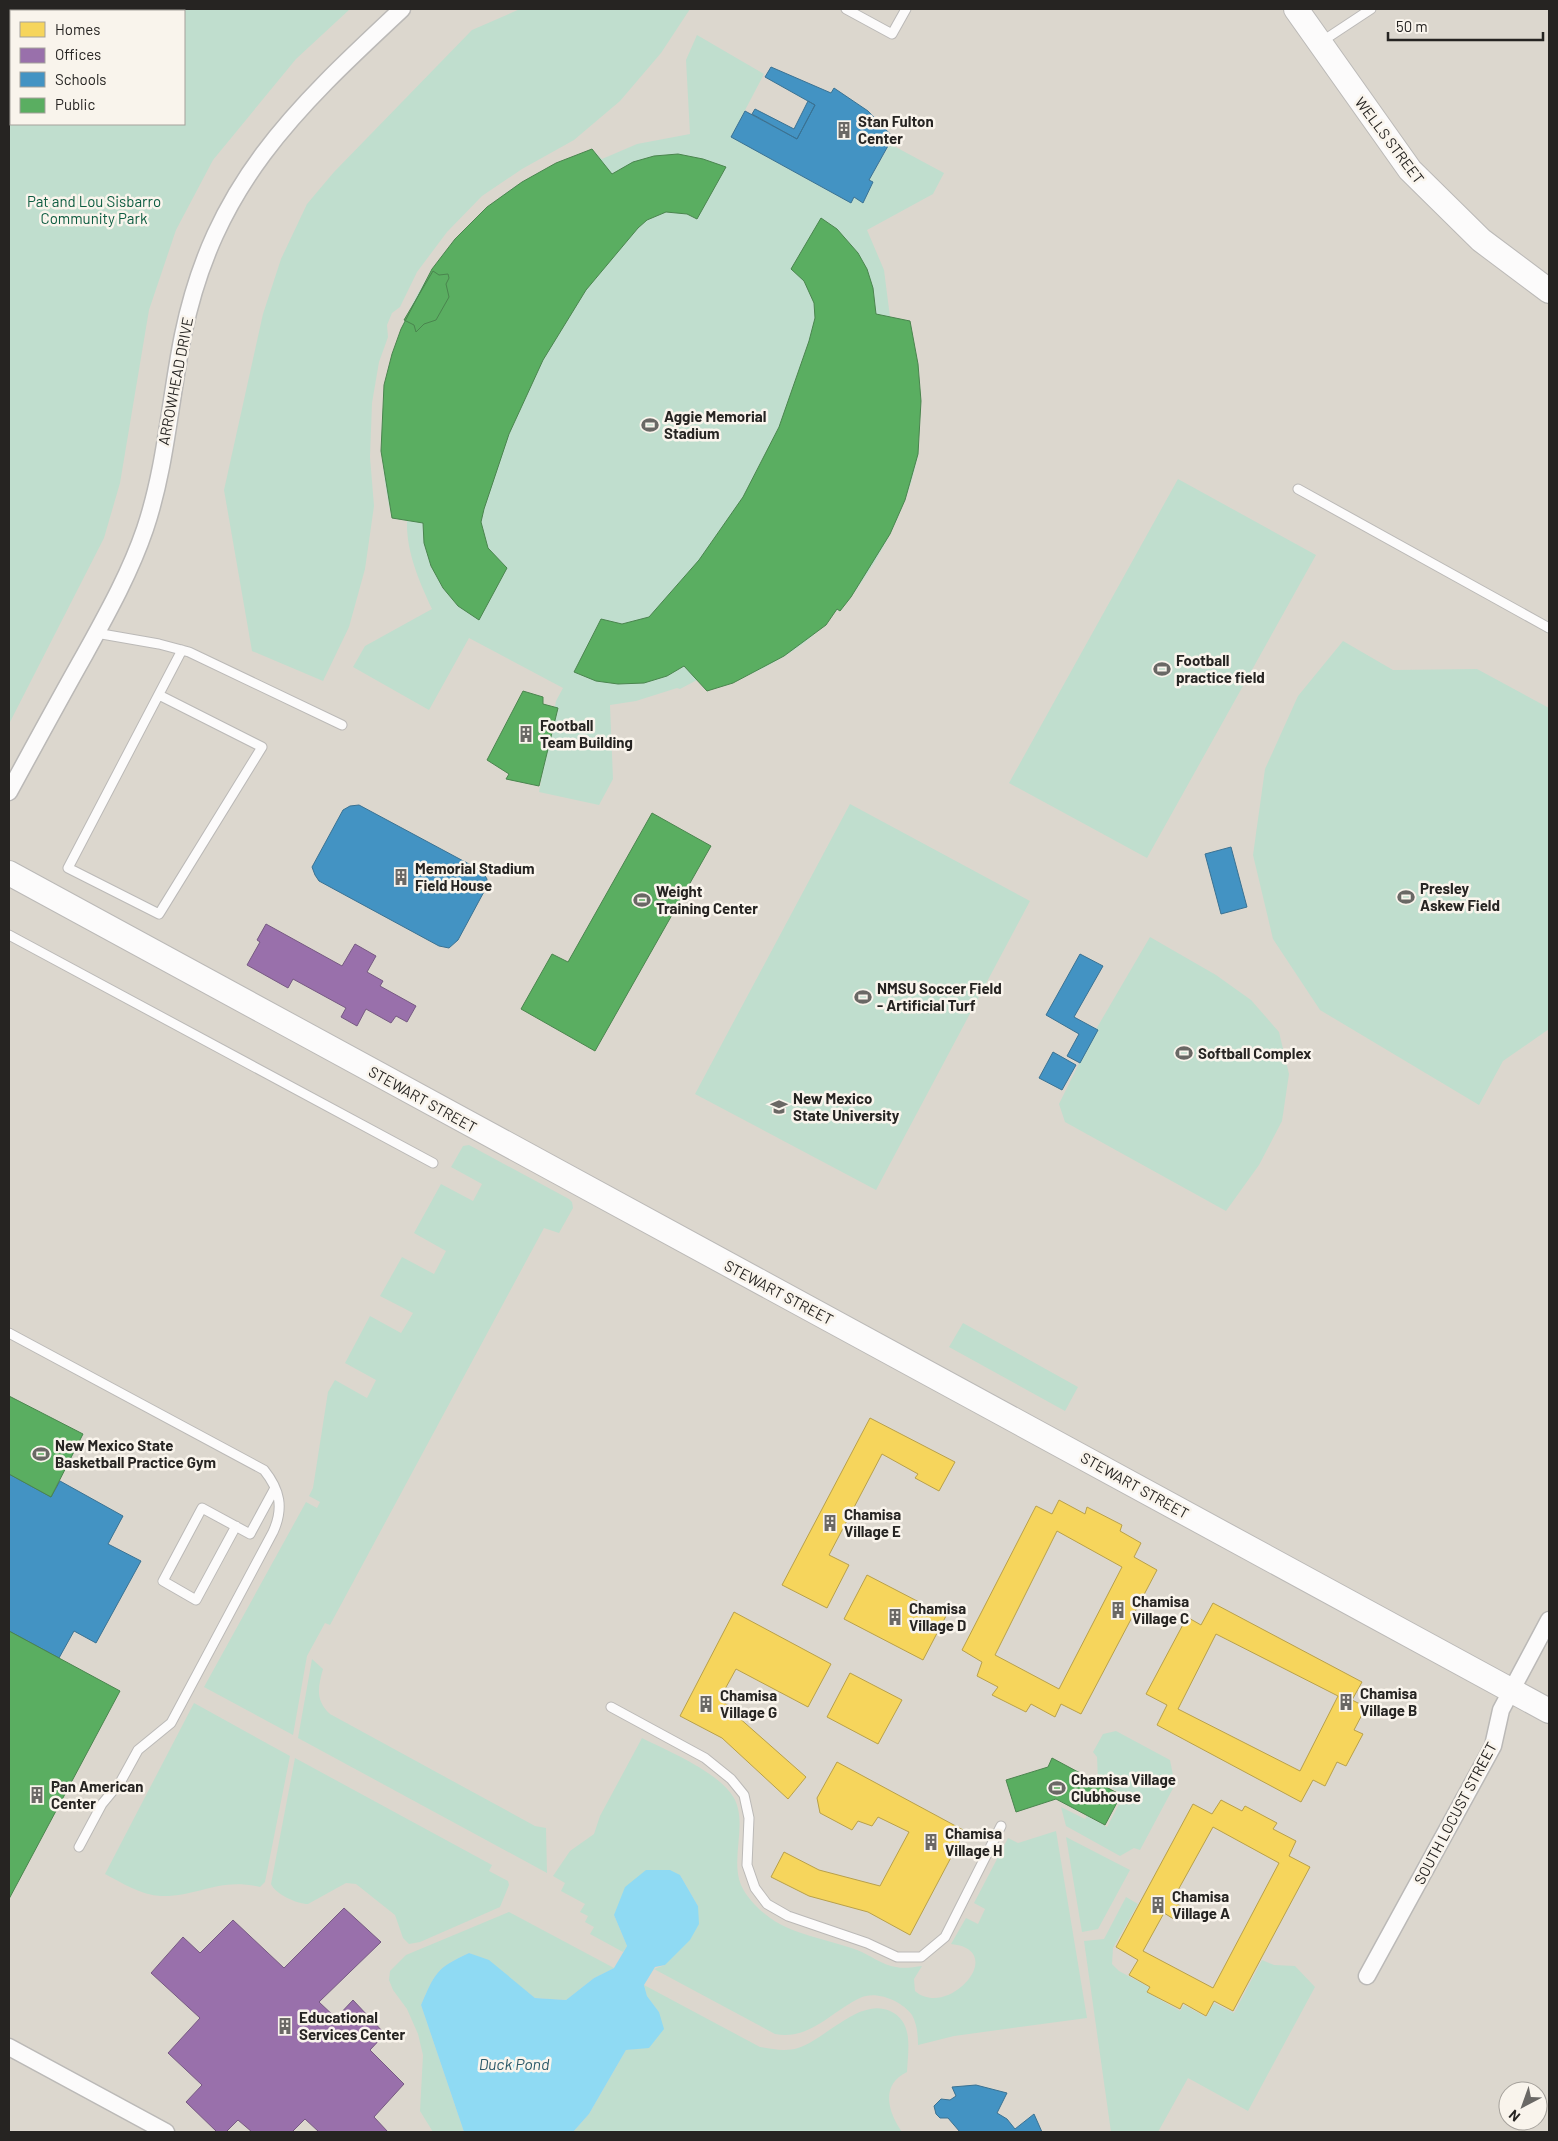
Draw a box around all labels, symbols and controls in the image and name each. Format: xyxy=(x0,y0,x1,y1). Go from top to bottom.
legend xyxy=(10,10,185,125)
scale bar xyxy=(1388,10,1543,42)
text: 50 m xyxy=(1396,17,1428,35)
text: Homes xyxy=(55,20,100,38)
text: Offices xyxy=(55,45,101,63)
text: Schools xyxy=(55,70,107,88)
street label: WELLS STREET xyxy=(1352,93,1428,187)
text: Public xyxy=(55,95,95,113)
place label: Stan Fulton Center xyxy=(858,112,934,147)
building icon: Stan Fulton Center xyxy=(834,120,854,140)
park label: Pat and Lou Sisbarro Community Park xyxy=(27,192,161,227)
street label: ARROWHEAD DRIVE xyxy=(154,315,196,447)
place label: Aggie Memorial Stadium xyxy=(664,407,766,442)
sports icon: Aggie Memorial Stadium xyxy=(640,415,660,435)
place label: Football practice field xyxy=(1176,651,1265,686)
sports icon: Football practice field xyxy=(1152,659,1172,679)
place label: Football Team Building xyxy=(540,716,633,751)
building icon: Football Team Building xyxy=(516,724,536,744)
place label: Memorial Stadium Field House xyxy=(415,859,534,894)
building icon: Memorial Stadium Field House xyxy=(391,867,411,887)
place label: Presley Askew Field xyxy=(1420,879,1500,914)
place label: Weight Training Center xyxy=(656,882,758,917)
sports icon: Presley Askew Field xyxy=(1396,887,1416,907)
sports icon: Weight Training Center xyxy=(632,890,652,910)
place label: NMSU Soccer Field - Artificial Turf xyxy=(877,979,1002,1014)
sports icon: NMSU Soccer Field - Artificial Turf xyxy=(853,987,873,1007)
sports icon: Softball Complex xyxy=(1174,1043,1194,1063)
place label: Softball Complex xyxy=(1198,1044,1311,1062)
street label: STEWART STREET xyxy=(366,1062,480,1136)
place label: New Mexico State University xyxy=(793,1089,900,1124)
school or university icon: New Mexico State University xyxy=(769,1097,789,1117)
street label: STEWART STREET xyxy=(721,1256,837,1328)
place label: New Mexico State Basketball Practice Gym xyxy=(55,1436,216,1471)
sports icon: New Mexico State Basketball Practice Gym xyxy=(31,1444,51,1464)
street label: STEWART STREET xyxy=(1078,1448,1192,1522)
place label: Chamisa Village E xyxy=(844,1505,901,1540)
building icon: Chamisa Village E xyxy=(820,1513,840,1533)
place label: Chamisa Village C xyxy=(1132,1592,1189,1627)
place label: Chamisa Village D xyxy=(909,1599,966,1634)
building icon: Chamisa Village C xyxy=(1108,1600,1128,1620)
building icon: Chamisa Village D xyxy=(885,1607,905,1627)
place label: Chamisa Village B xyxy=(1360,1684,1417,1719)
place label: Chamisa Village G xyxy=(720,1686,777,1721)
building icon: Chamisa Village B xyxy=(1336,1692,1356,1712)
building icon: Chamisa Village G xyxy=(696,1694,716,1714)
street label: SOUTH LOCUST STREET xyxy=(1410,1739,1500,1887)
place label: Chamisa Village Clubhouse xyxy=(1071,1770,1176,1805)
place label: Pan American Center xyxy=(51,1777,143,1812)
sports icon: Chamisa Village Clubhouse xyxy=(1047,1778,1067,1798)
building icon: Pan American Center xyxy=(27,1785,47,1805)
place label: Chamisa Village H xyxy=(945,1824,1002,1859)
building icon: Chamisa Village H xyxy=(921,1832,941,1852)
place label: Chamisa Village A xyxy=(1172,1887,1230,1922)
building icon: Chamisa Village A xyxy=(1148,1895,1168,1915)
place label: Educational Services Center xyxy=(299,2008,406,2043)
building icon: Educational Services Center xyxy=(275,2016,295,2036)
water label: Duck Pond xyxy=(479,2054,550,2073)
north arrow xyxy=(1498,2081,1548,2131)
text: N xyxy=(1505,2107,1523,2126)

